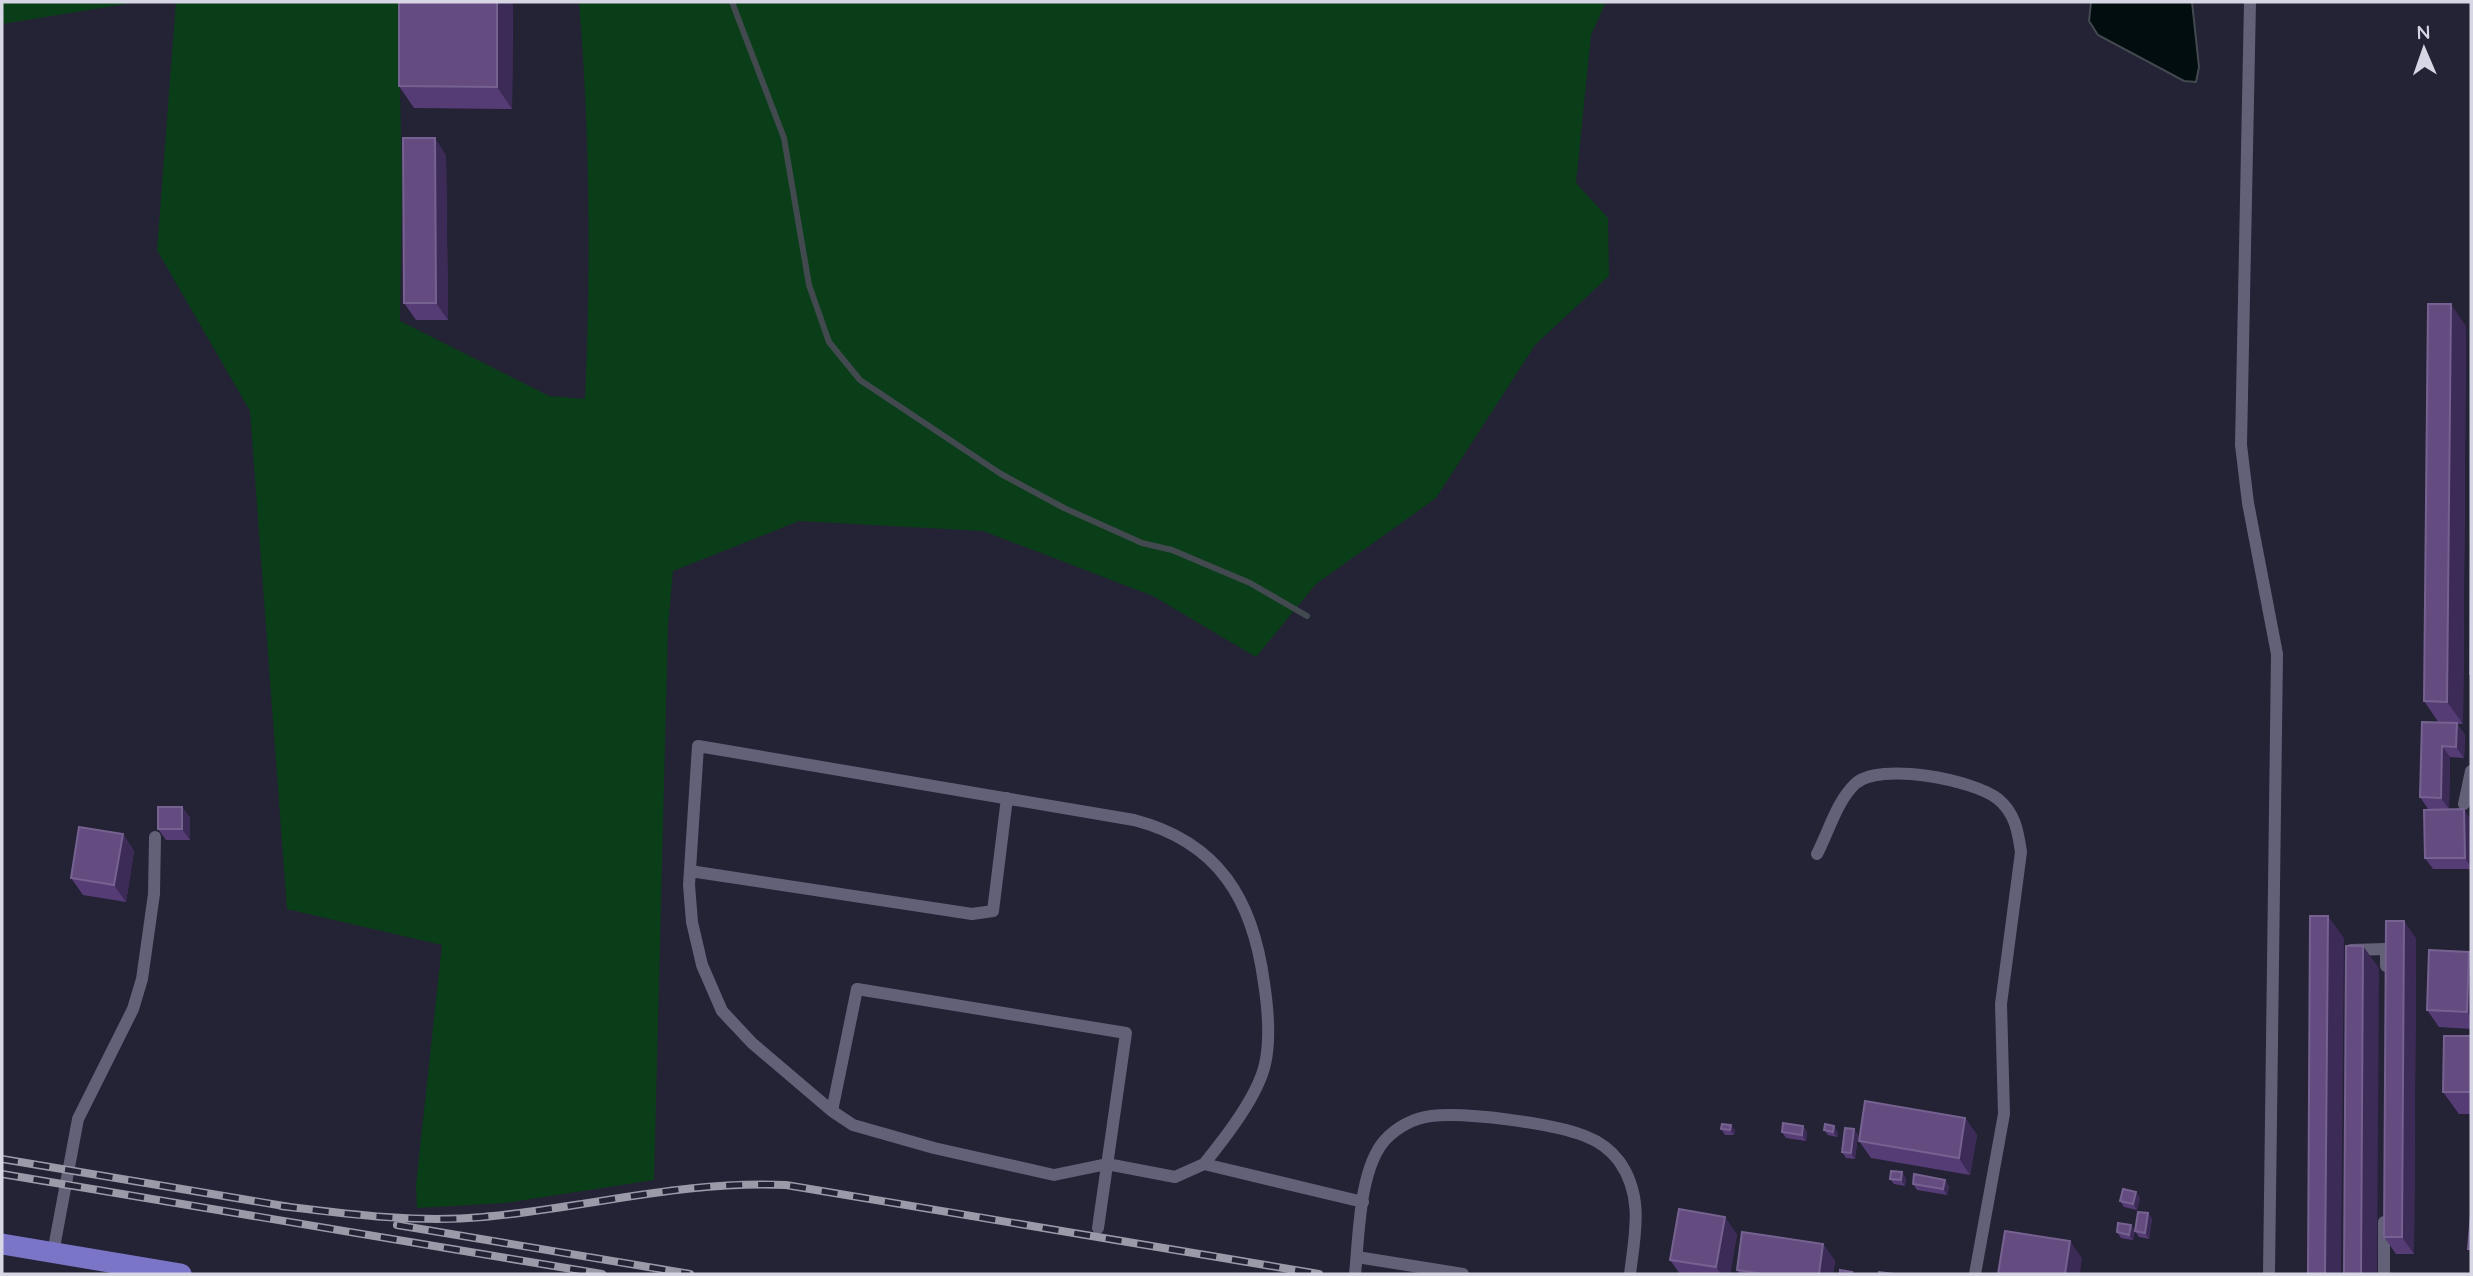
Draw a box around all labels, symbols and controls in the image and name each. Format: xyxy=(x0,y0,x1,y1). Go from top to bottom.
north arrow xyxy=(2389,14,2459,84)
text: N xyxy=(2416,20,2431,44)

